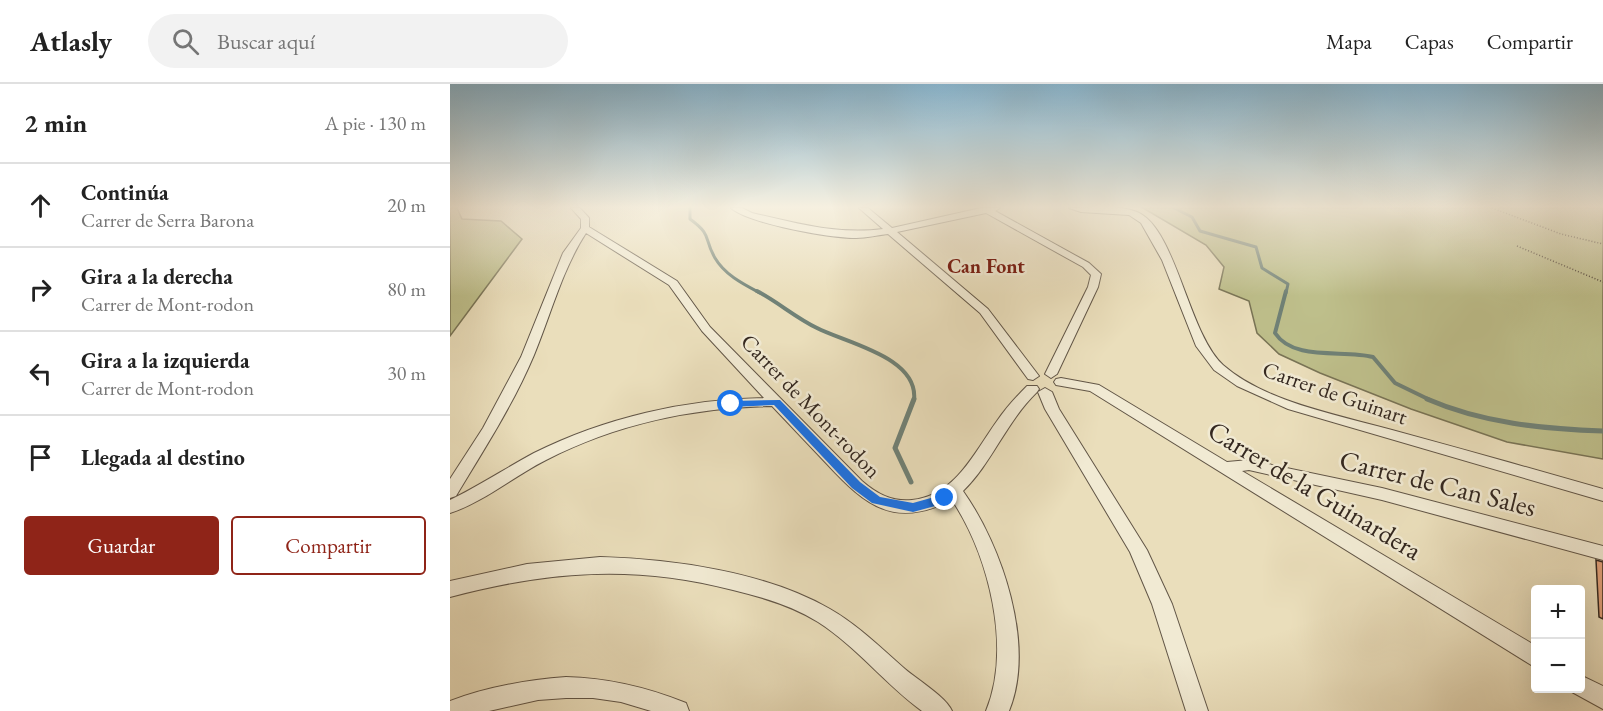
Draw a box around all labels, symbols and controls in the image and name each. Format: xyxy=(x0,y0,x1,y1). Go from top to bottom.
search box xyxy=(148,14,568,68)
text: Atlasly xyxy=(30,23,112,59)
icon: search xyxy=(169,25,202,58)
text: Buscar aquí xyxy=(217,27,315,56)
text: Mapa xyxy=(1326,28,1372,55)
text: Capas xyxy=(1405,28,1454,55)
text: Compartir xyxy=(1487,28,1573,55)
text: 2 min xyxy=(24,106,87,140)
text: A pie · 130 m xyxy=(325,110,426,136)
text: Continúa xyxy=(81,178,169,207)
icon: ahead xyxy=(24,189,57,222)
text: 20 m xyxy=(387,192,426,218)
text: Carrer de Serra Barona xyxy=(81,207,254,233)
district label: Can Font xyxy=(947,253,1025,279)
text: Gira a la derecha xyxy=(81,262,233,291)
icon: right xyxy=(24,273,57,306)
text: 80 m xyxy=(387,276,426,302)
text: Carrer de Mont-rodon xyxy=(81,291,254,317)
street label: Carrer de Mont-rodon xyxy=(734,328,888,485)
text: Gira a la izquierda xyxy=(81,346,250,375)
street label: Carrer de Guinart xyxy=(1259,355,1411,431)
icon: left xyxy=(24,357,57,390)
text: 30 m xyxy=(387,360,426,386)
text: Carrer de Mont-rodon xyxy=(81,375,254,401)
route start xyxy=(717,390,743,416)
street label: Carrer de la Guinardera xyxy=(1202,412,1429,568)
icon: arrive xyxy=(24,441,57,474)
street label: Carrer de Can Sales xyxy=(1336,442,1540,524)
text: Llegada al destino xyxy=(81,443,245,472)
route end xyxy=(931,484,957,510)
button: Guardar xyxy=(24,516,219,575)
button: Compartir xyxy=(231,516,426,575)
map controls xyxy=(1531,585,1585,693)
button: + xyxy=(1531,585,1585,639)
button: − xyxy=(1531,639,1585,693)

